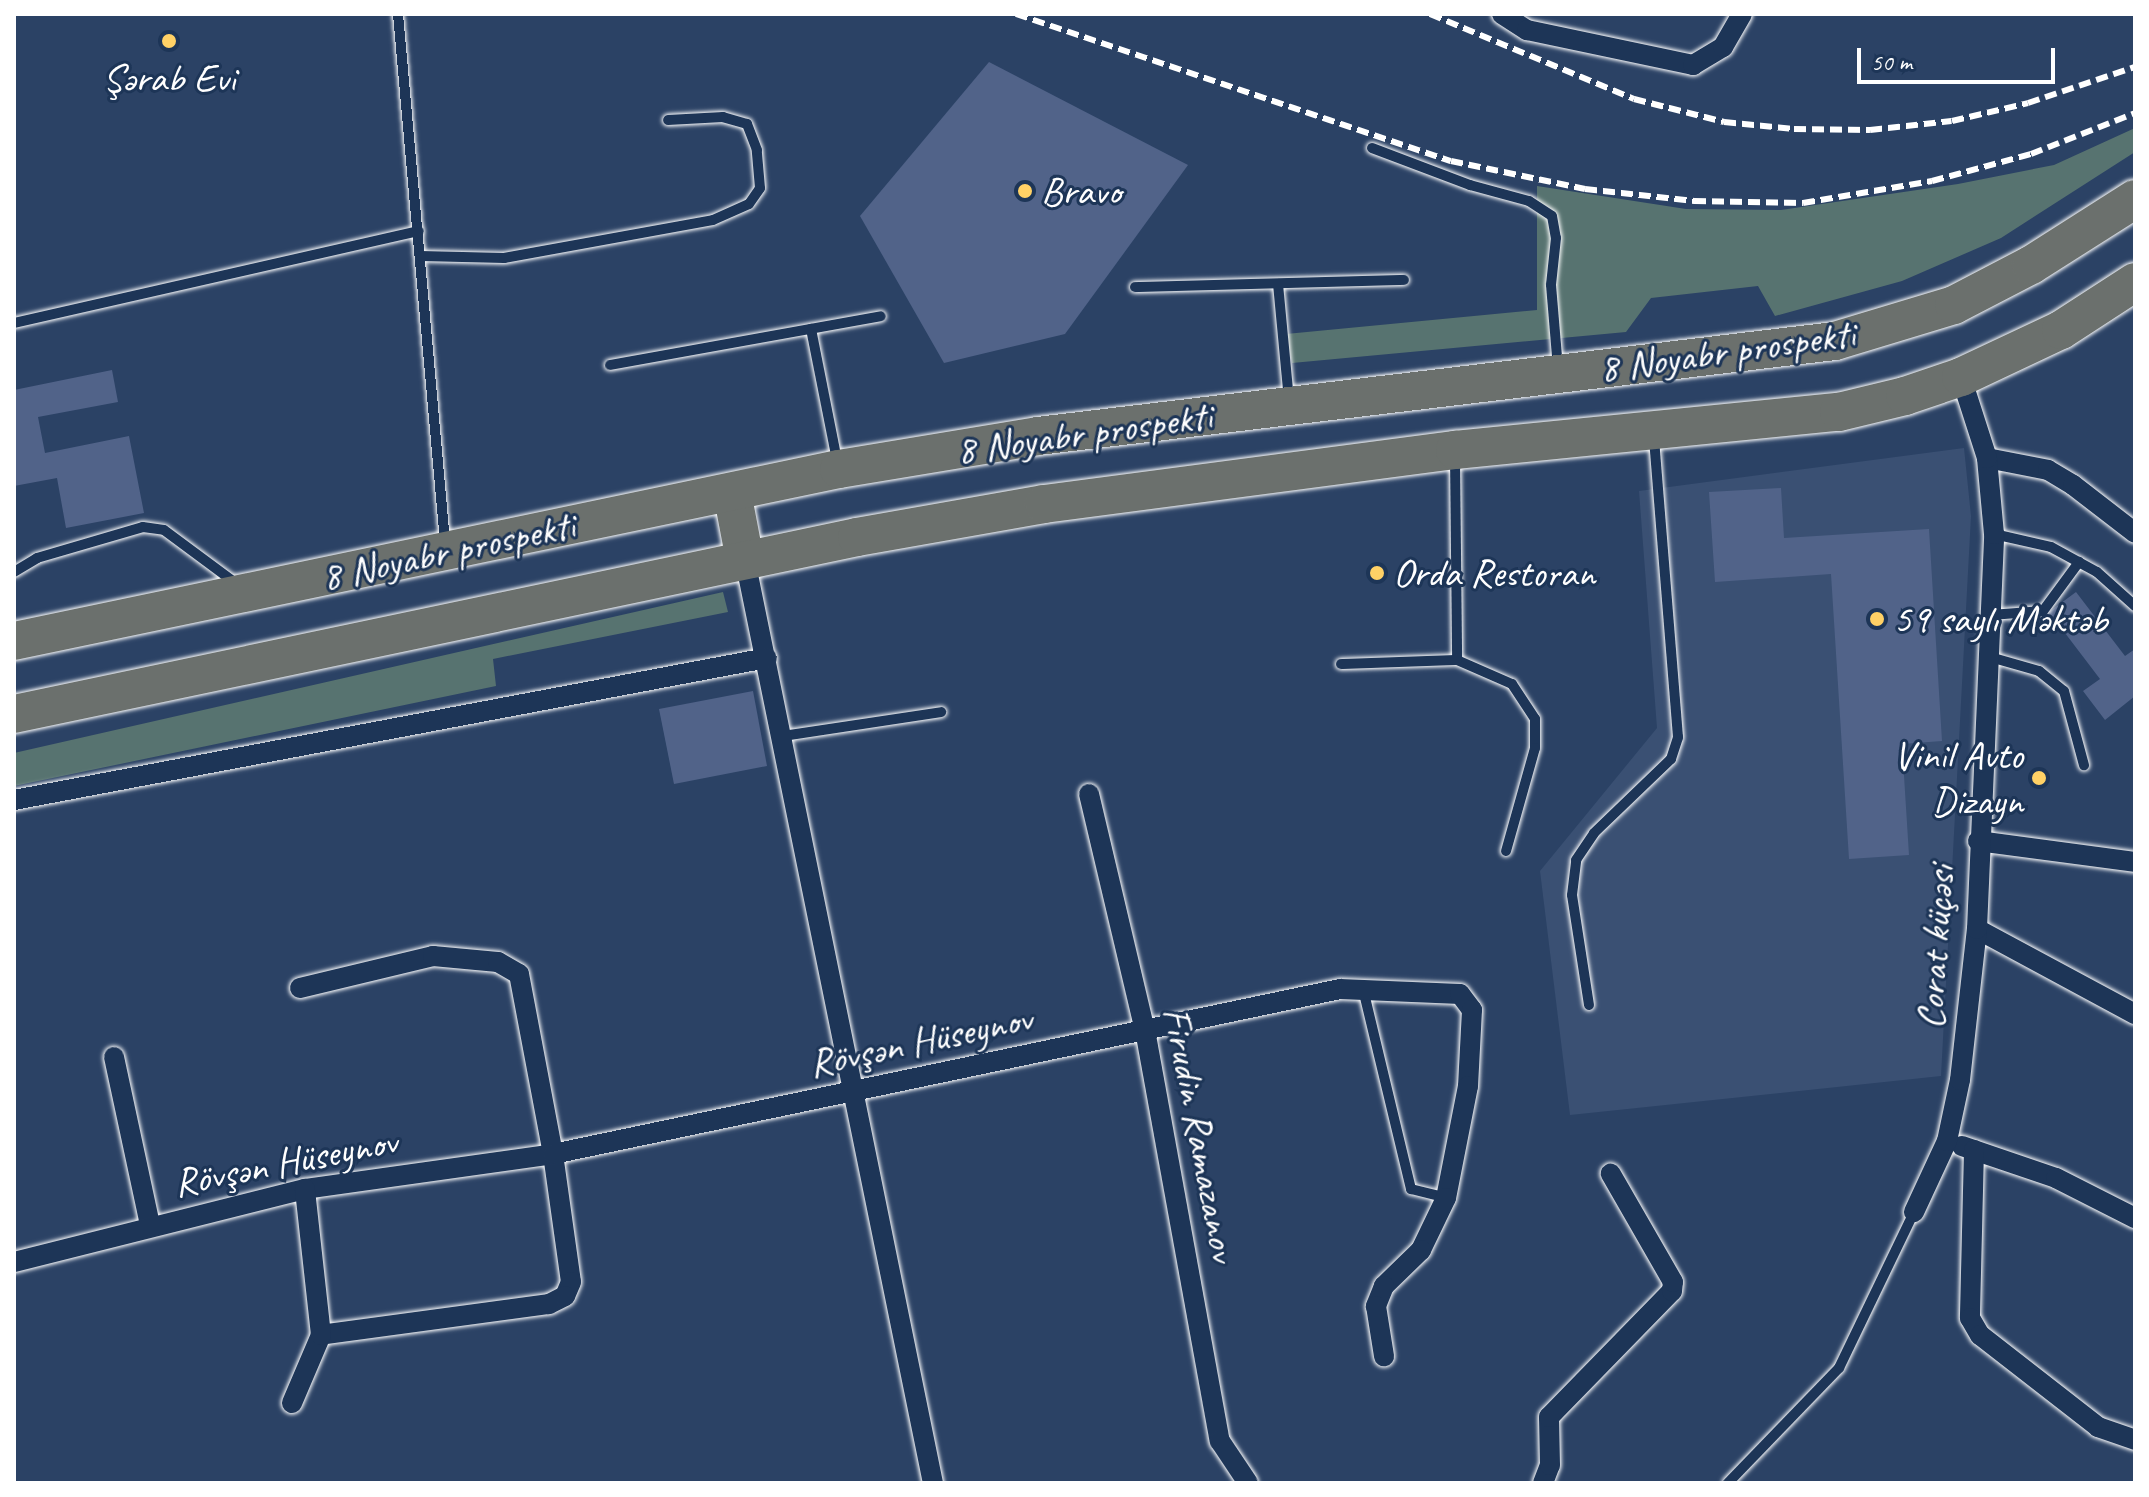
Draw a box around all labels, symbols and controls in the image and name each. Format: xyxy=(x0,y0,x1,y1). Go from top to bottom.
marker: Şərab Evi xyxy=(160,32,178,50)
scale bar xyxy=(1861,32,2059,82)
text: 50 m xyxy=(1871,47,1912,77)
place label: Şərab Evi xyxy=(102,54,236,102)
place label: Bravo xyxy=(1041,167,1121,215)
marker: Bravo xyxy=(1016,182,1034,200)
street label: 8 Noyabr prospekti xyxy=(1596,309,1858,393)
street label: 8 Noyabr prospekti xyxy=(953,391,1215,475)
street label: 8 Noyabr prospekti xyxy=(317,501,579,601)
place label: Orda Restoran xyxy=(1393,549,1594,597)
marker: Orda Restoran xyxy=(1368,564,1386,582)
place label: 59 saylı Məktəb xyxy=(1893,595,2107,643)
marker: 59 saylı Məktəb xyxy=(1868,610,1886,628)
place label: Vinil Avto Dizayn xyxy=(1894,731,2023,825)
marker: Vinil Avto Dizayn xyxy=(2030,769,2048,787)
street label: Corat küçəsi xyxy=(1905,863,1965,1031)
street label: Rövşən Hüseynov xyxy=(804,994,1036,1088)
street label: Firudin Ramazanov xyxy=(1152,1003,1248,1265)
street label: Rövşən Hüseynov xyxy=(169,1117,401,1207)

